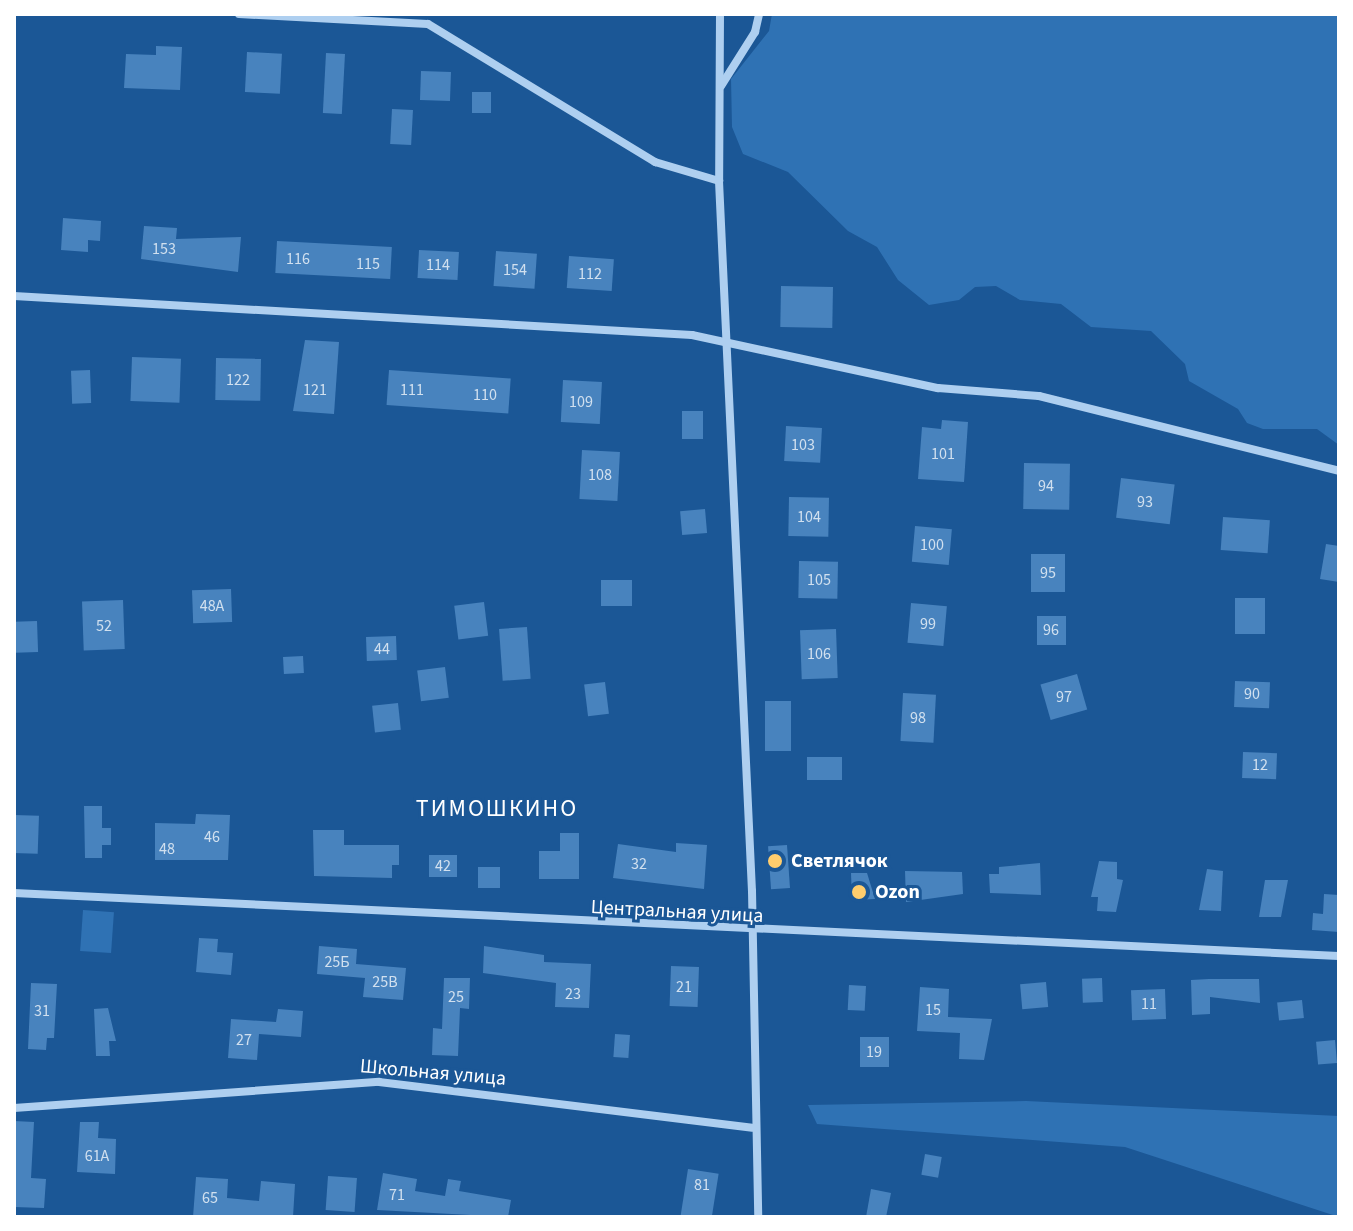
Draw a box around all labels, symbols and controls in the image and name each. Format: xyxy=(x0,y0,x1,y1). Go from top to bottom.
house number: 153 xyxy=(152,239,176,259)
house number: 116 xyxy=(286,249,310,269)
house number: 115 xyxy=(356,254,380,274)
house number: 114 xyxy=(426,255,450,275)
house number: 154 xyxy=(503,260,527,280)
house number: 112 xyxy=(578,264,602,284)
house number: 122 xyxy=(226,370,250,390)
house number: 121 xyxy=(303,380,327,400)
house number: 111 xyxy=(400,380,424,400)
house number: 110 xyxy=(473,385,497,405)
house number: 109 xyxy=(569,392,593,412)
house number: 103 xyxy=(791,435,815,455)
house number: 101 xyxy=(931,444,955,464)
house number: 108 xyxy=(588,465,612,485)
house number: 94 xyxy=(1038,476,1054,496)
house number: 93 xyxy=(1137,492,1153,512)
house number: 104 xyxy=(797,507,821,527)
house number: 100 xyxy=(920,535,944,555)
house number: 95 xyxy=(1040,563,1056,583)
house number: 105 xyxy=(807,570,831,590)
house number: 48А xyxy=(200,596,224,616)
house number: 99 xyxy=(920,614,936,634)
house number: 52 xyxy=(96,616,112,636)
house number: 96 xyxy=(1043,620,1059,640)
house number: 44 xyxy=(374,639,390,659)
house number: 106 xyxy=(807,644,831,664)
house number: 90 xyxy=(1244,684,1260,704)
house number: 97 xyxy=(1056,687,1072,707)
house number: 98 xyxy=(910,708,926,728)
house number: 12 xyxy=(1252,755,1268,775)
district label: ТИМОШКИНО xyxy=(416,795,578,823)
house number: 46 xyxy=(204,827,220,847)
house number: 48 xyxy=(159,839,175,859)
place label: Светлячок xyxy=(791,849,888,873)
marker: Светлячок xyxy=(766,852,784,870)
house number: 32 xyxy=(631,854,647,874)
house number: 42 xyxy=(435,856,451,876)
place label: Ozon xyxy=(875,880,920,904)
marker: Ozon xyxy=(850,883,868,901)
street label: Центральная улица xyxy=(590,895,764,929)
house number: 25Б xyxy=(324,952,350,972)
house number: 25В xyxy=(372,972,398,992)
house number: 21 xyxy=(676,977,692,997)
house number: 23 xyxy=(565,984,581,1004)
house number: 25 xyxy=(448,987,464,1007)
house number: 11 xyxy=(1141,994,1157,1014)
house number: 15 xyxy=(925,1000,941,1020)
house number: 31 xyxy=(34,1001,50,1021)
house number: 27 xyxy=(236,1030,252,1050)
house number: 19 xyxy=(866,1042,882,1062)
street label: Школьная улица xyxy=(359,1055,507,1091)
house number: 61А xyxy=(85,1146,109,1166)
house number: 81 xyxy=(694,1175,710,1195)
house number: 71 xyxy=(389,1185,405,1205)
house number: 65 xyxy=(202,1188,218,1208)

